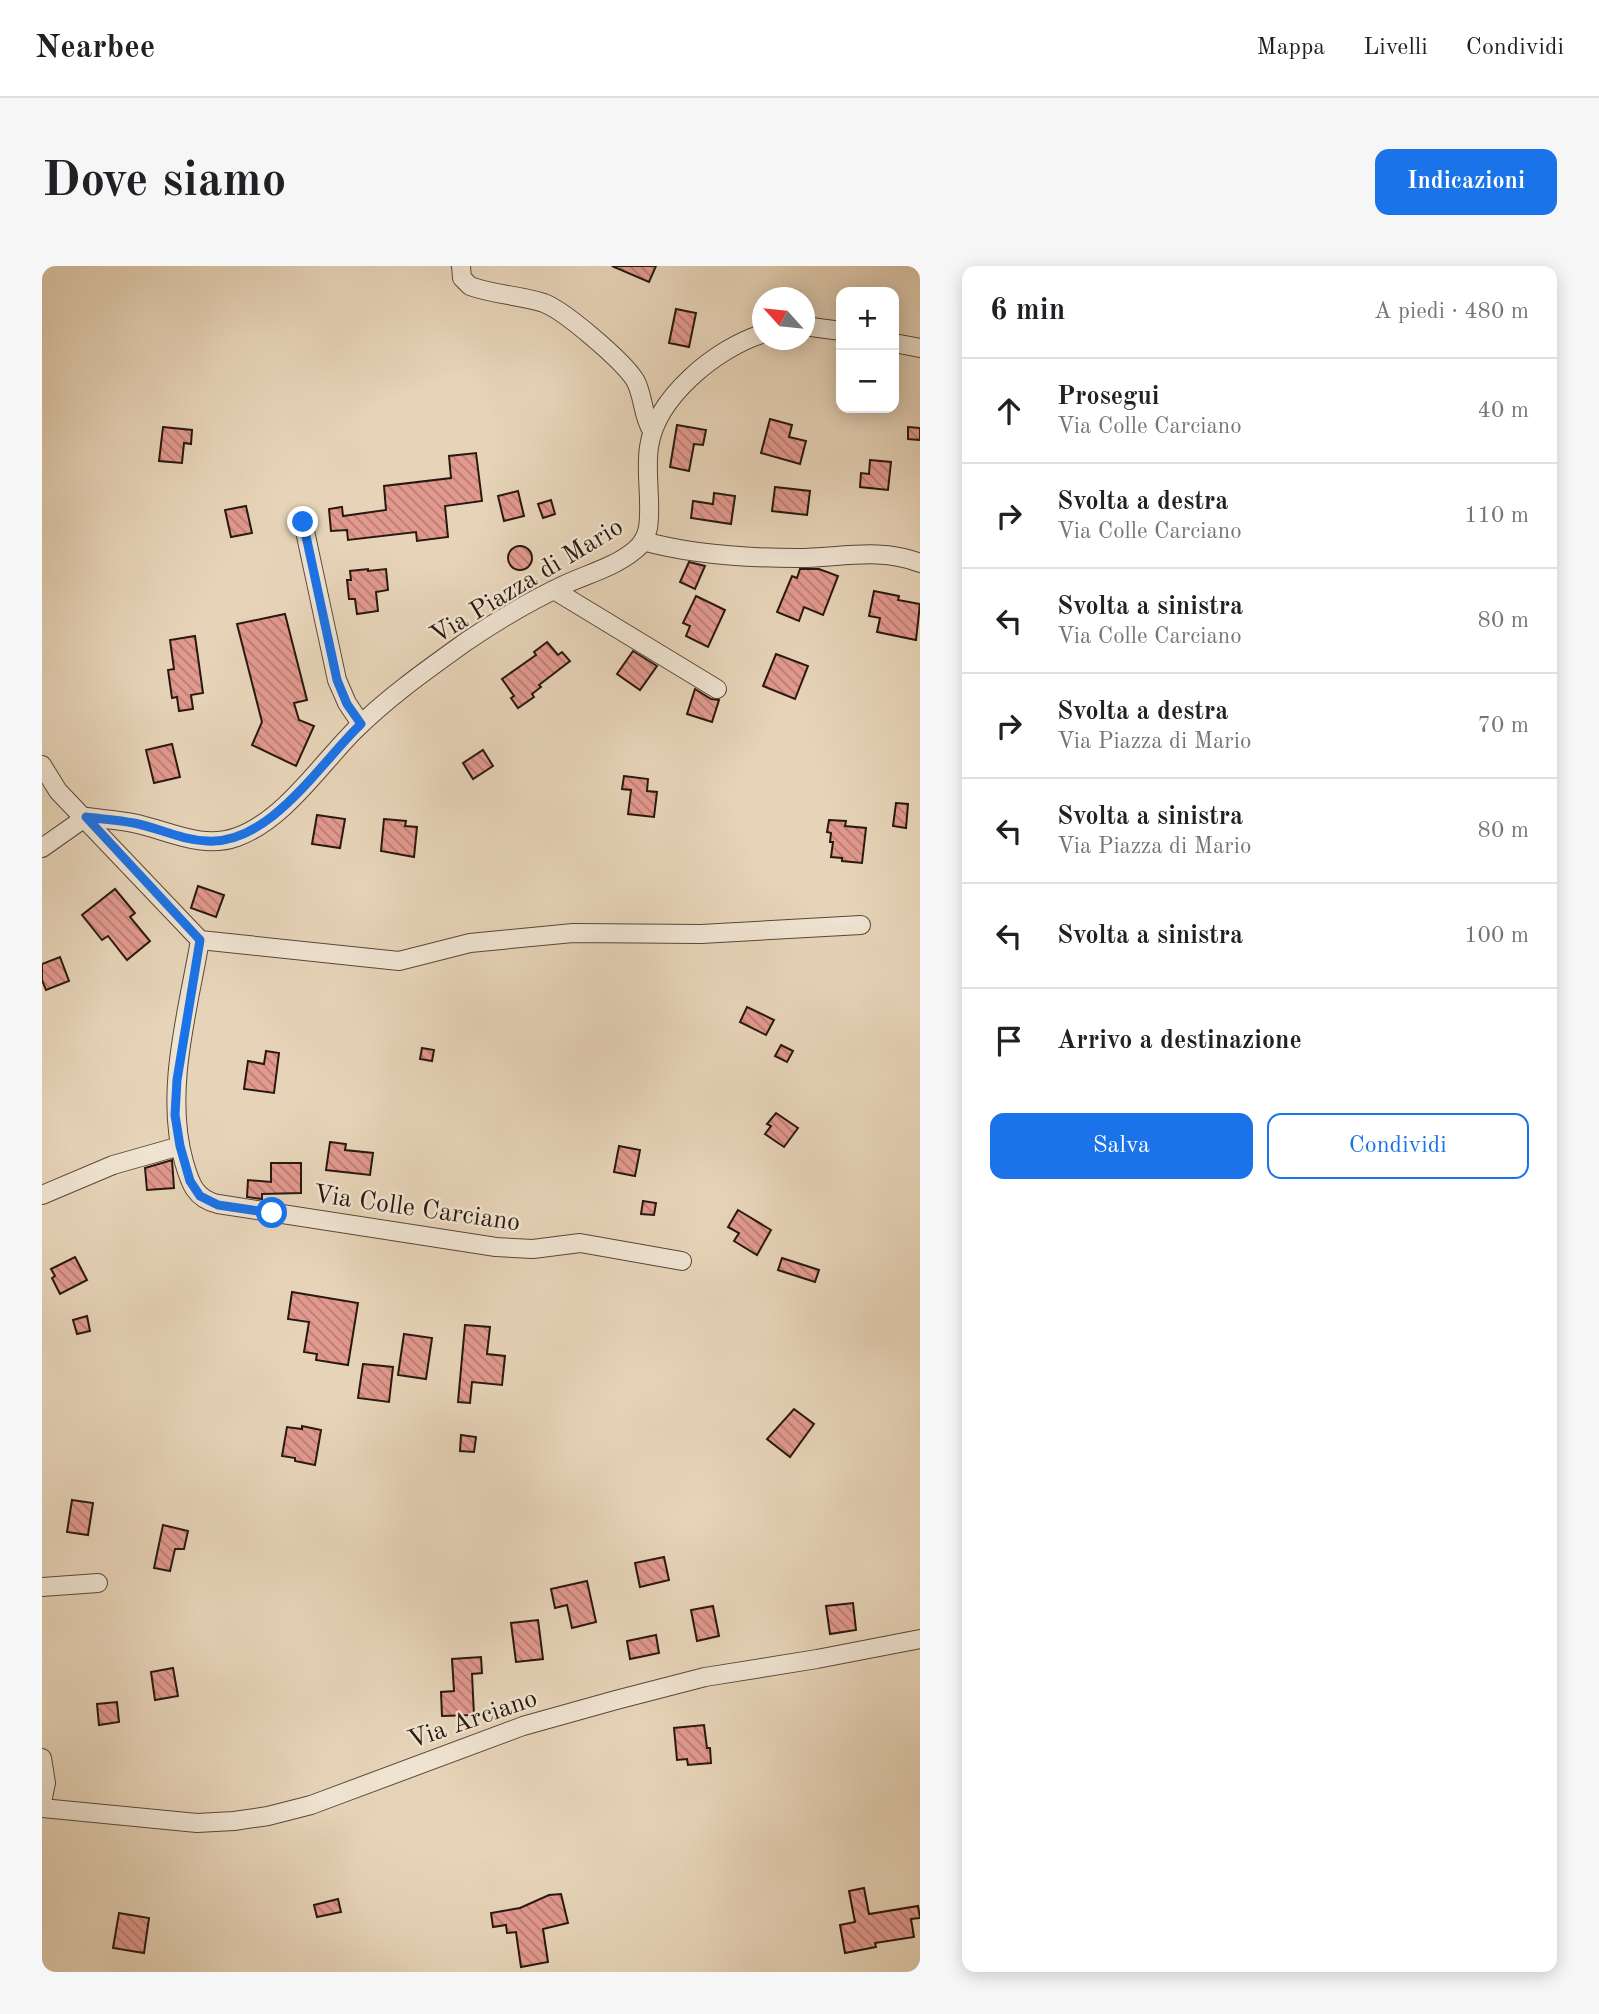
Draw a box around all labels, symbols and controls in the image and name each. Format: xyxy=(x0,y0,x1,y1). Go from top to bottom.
text: Nearbee xyxy=(35,32,155,65)
text: Mappa xyxy=(1257,36,1325,60)
text: Livelli xyxy=(1363,36,1428,60)
text: Condividi xyxy=(1466,36,1564,60)
button: Indicazioni xyxy=(1375,149,1557,215)
text: Dove siamo xyxy=(42,158,287,207)
north arrow xyxy=(752,287,815,350)
map controls xyxy=(836,287,899,413)
button: + xyxy=(836,287,899,350)
text: 6 min xyxy=(990,296,1065,326)
text: A piedi · 480 m xyxy=(1374,300,1529,323)
button: − xyxy=(836,350,899,413)
text: Prosegui xyxy=(1057,384,1160,410)
icon: ahead xyxy=(990,392,1028,430)
text: 40 m xyxy=(1478,399,1529,422)
text: Via Colle Carciano xyxy=(1057,415,1242,438)
text: Svolta a destra xyxy=(1057,489,1228,515)
icon: right xyxy=(990,497,1028,535)
text: 110 m xyxy=(1464,504,1529,527)
route end xyxy=(287,506,318,537)
street label: Via Piazza di Mario xyxy=(426,514,628,649)
text: Via Colle Carciano xyxy=(1057,520,1242,543)
text: Svolta a sinistra xyxy=(1057,594,1243,620)
icon: left xyxy=(990,602,1028,640)
text: 80 m xyxy=(1478,609,1529,632)
text: Via Colle Carciano xyxy=(1057,625,1242,648)
text: Svolta a destra xyxy=(1057,699,1228,725)
icon: right xyxy=(990,707,1028,745)
text: 70 m xyxy=(1478,714,1529,737)
text: Via Piazza di Mario xyxy=(1057,730,1251,753)
text: Svolta a sinistra xyxy=(1057,804,1243,830)
icon: left xyxy=(990,812,1028,850)
text: 80 m xyxy=(1478,819,1529,842)
text: Via Piazza di Mario xyxy=(1057,835,1251,858)
icon: left xyxy=(990,917,1028,955)
text: Svolta a sinistra xyxy=(1057,923,1243,949)
text: 100 m xyxy=(1464,924,1529,947)
icon: arrive xyxy=(990,1022,1028,1060)
text: Arrivo a destinazione xyxy=(1057,1028,1302,1054)
button: Salva xyxy=(990,1113,1253,1179)
button: Condividi xyxy=(1267,1113,1529,1179)
street label: Via Colle Carciano xyxy=(312,1182,522,1236)
route start xyxy=(256,1197,287,1228)
street label: Via Arciano xyxy=(405,1686,541,1754)

